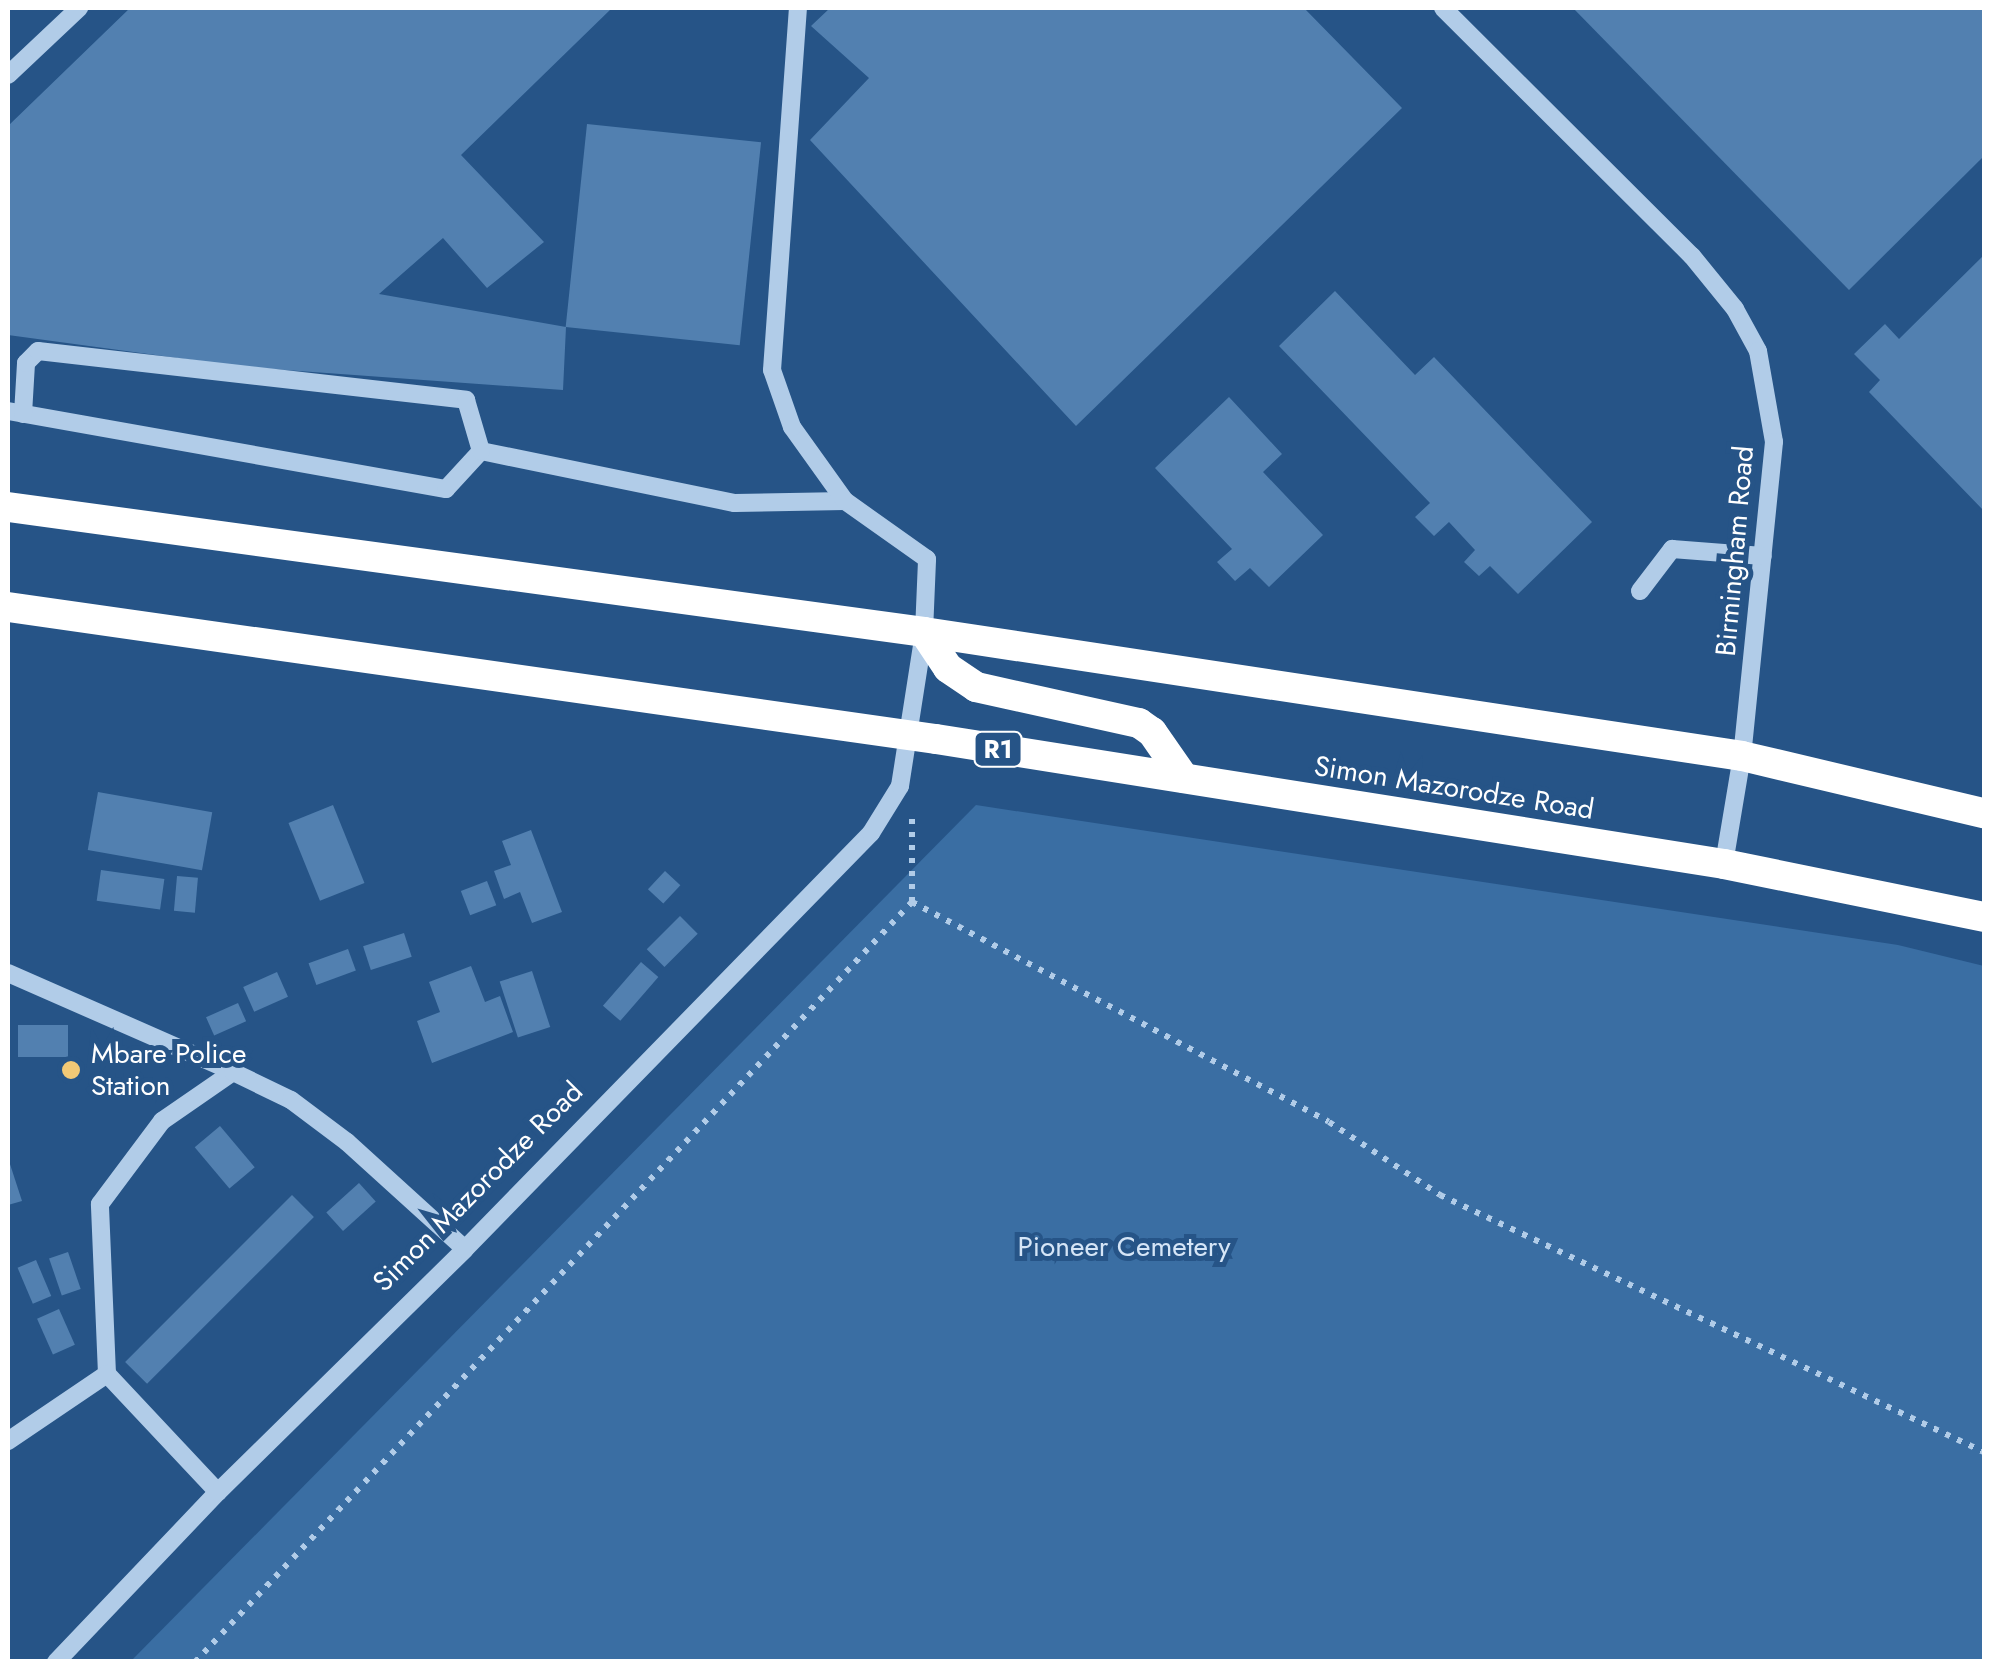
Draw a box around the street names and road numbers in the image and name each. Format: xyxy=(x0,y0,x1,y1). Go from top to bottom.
street label: Birmingham Road xyxy=(1709,444,1761,658)
road number: R1 xyxy=(973,729,1023,769)
street label: Simon Mazorodze Road xyxy=(1312,749,1596,827)
street label: Simon Mazorodze Road xyxy=(366,1075,590,1299)

